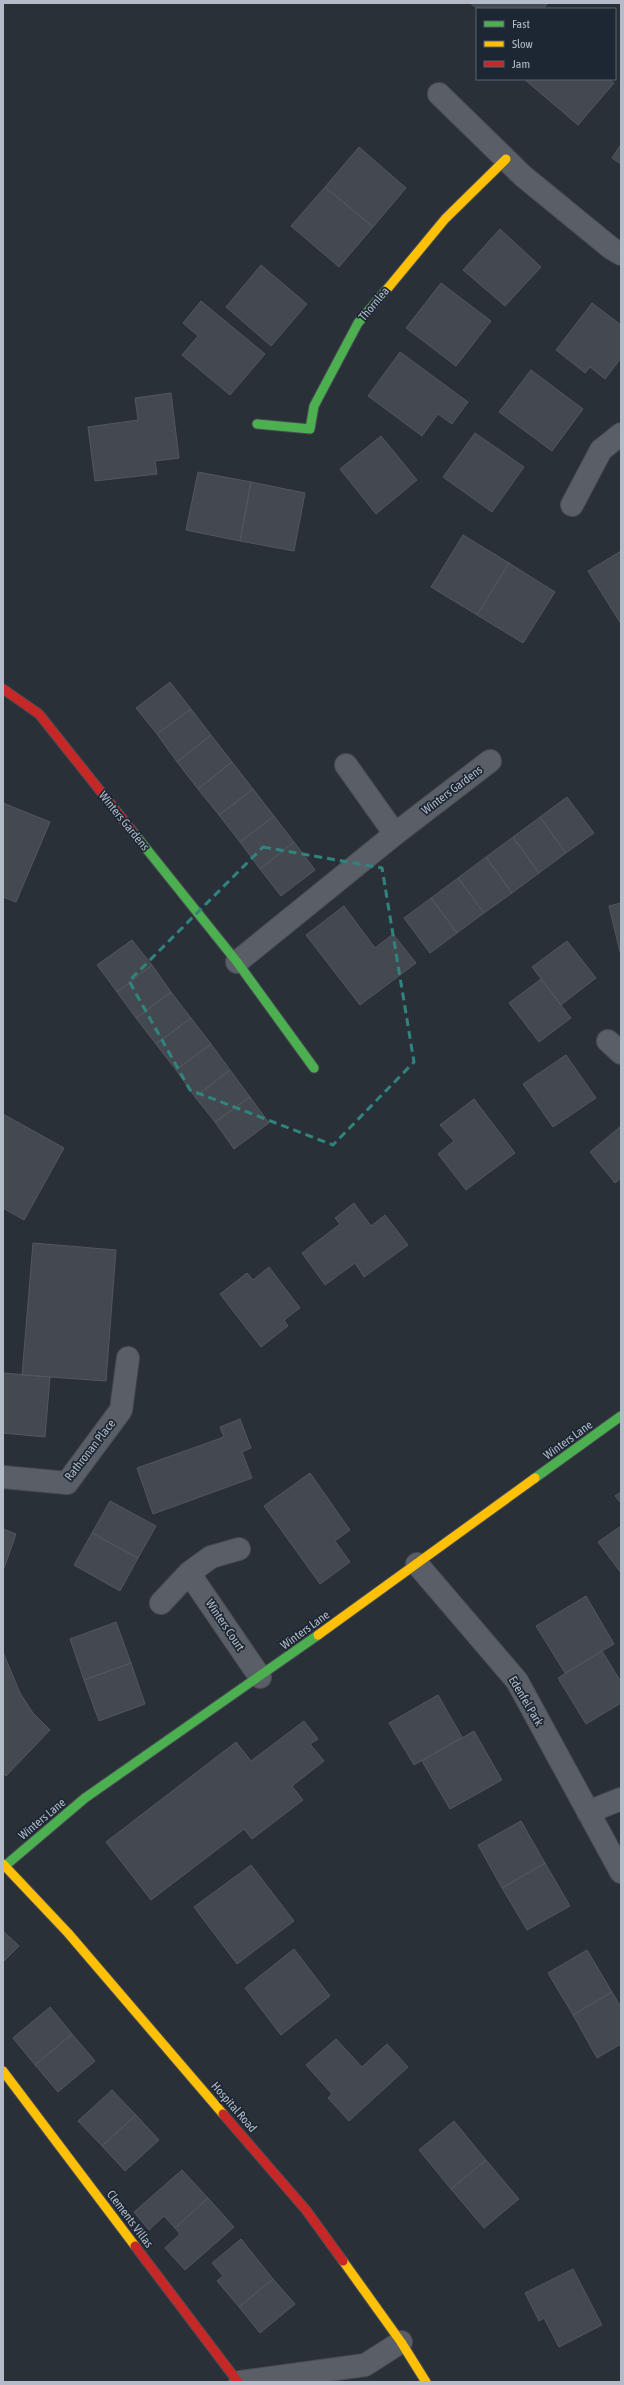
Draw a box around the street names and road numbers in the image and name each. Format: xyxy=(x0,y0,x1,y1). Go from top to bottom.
street label: Thornlea xyxy=(356,284,392,324)
street label: Winters Gardens xyxy=(419,763,485,817)
street label: Winters Gardens xyxy=(96,789,152,853)
street label: Rathronan Place xyxy=(62,1417,118,1483)
street label: Winters Lane xyxy=(541,1418,595,1462)
street label: Winters Court xyxy=(203,1597,248,1654)
street label: Winters Lane xyxy=(278,1608,332,1652)
street label: Edenfel Park xyxy=(506,1674,547,1729)
street label: Winters Lane xyxy=(16,1795,68,1843)
street label: Hospital Road xyxy=(208,2079,260,2135)
street label: Clements Villas xyxy=(104,2188,156,2250)

